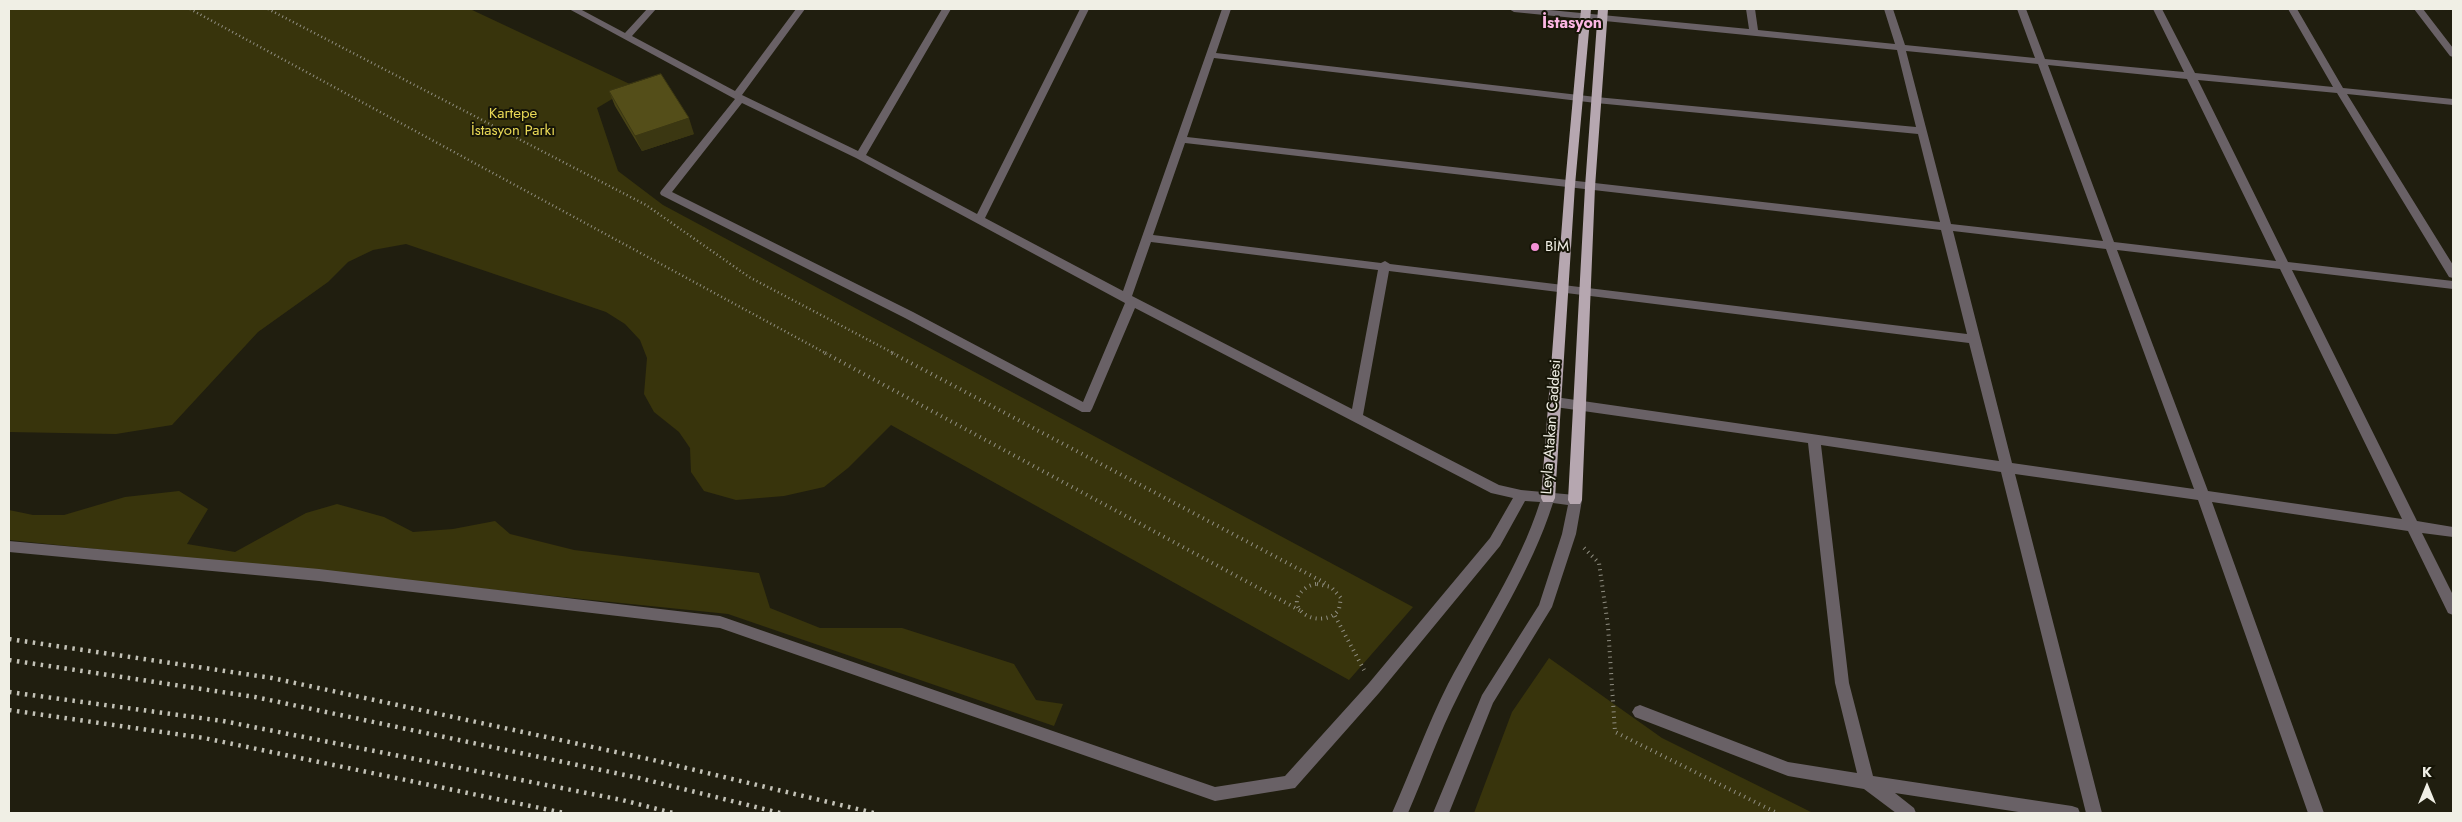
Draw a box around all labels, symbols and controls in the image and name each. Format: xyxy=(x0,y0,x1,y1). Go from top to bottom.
district label: İstasyon xyxy=(1542,14,1602,34)
park label: Kartepe İstasyon Parkı xyxy=(471,105,555,140)
place label: BİM xyxy=(1545,238,1569,256)
marker: BİM xyxy=(1529,241,1541,253)
street label: Leyla Atakan Caddesi xyxy=(1538,359,1566,495)
north arrow xyxy=(2402,762,2452,812)
text: K xyxy=(2422,762,2432,782)

